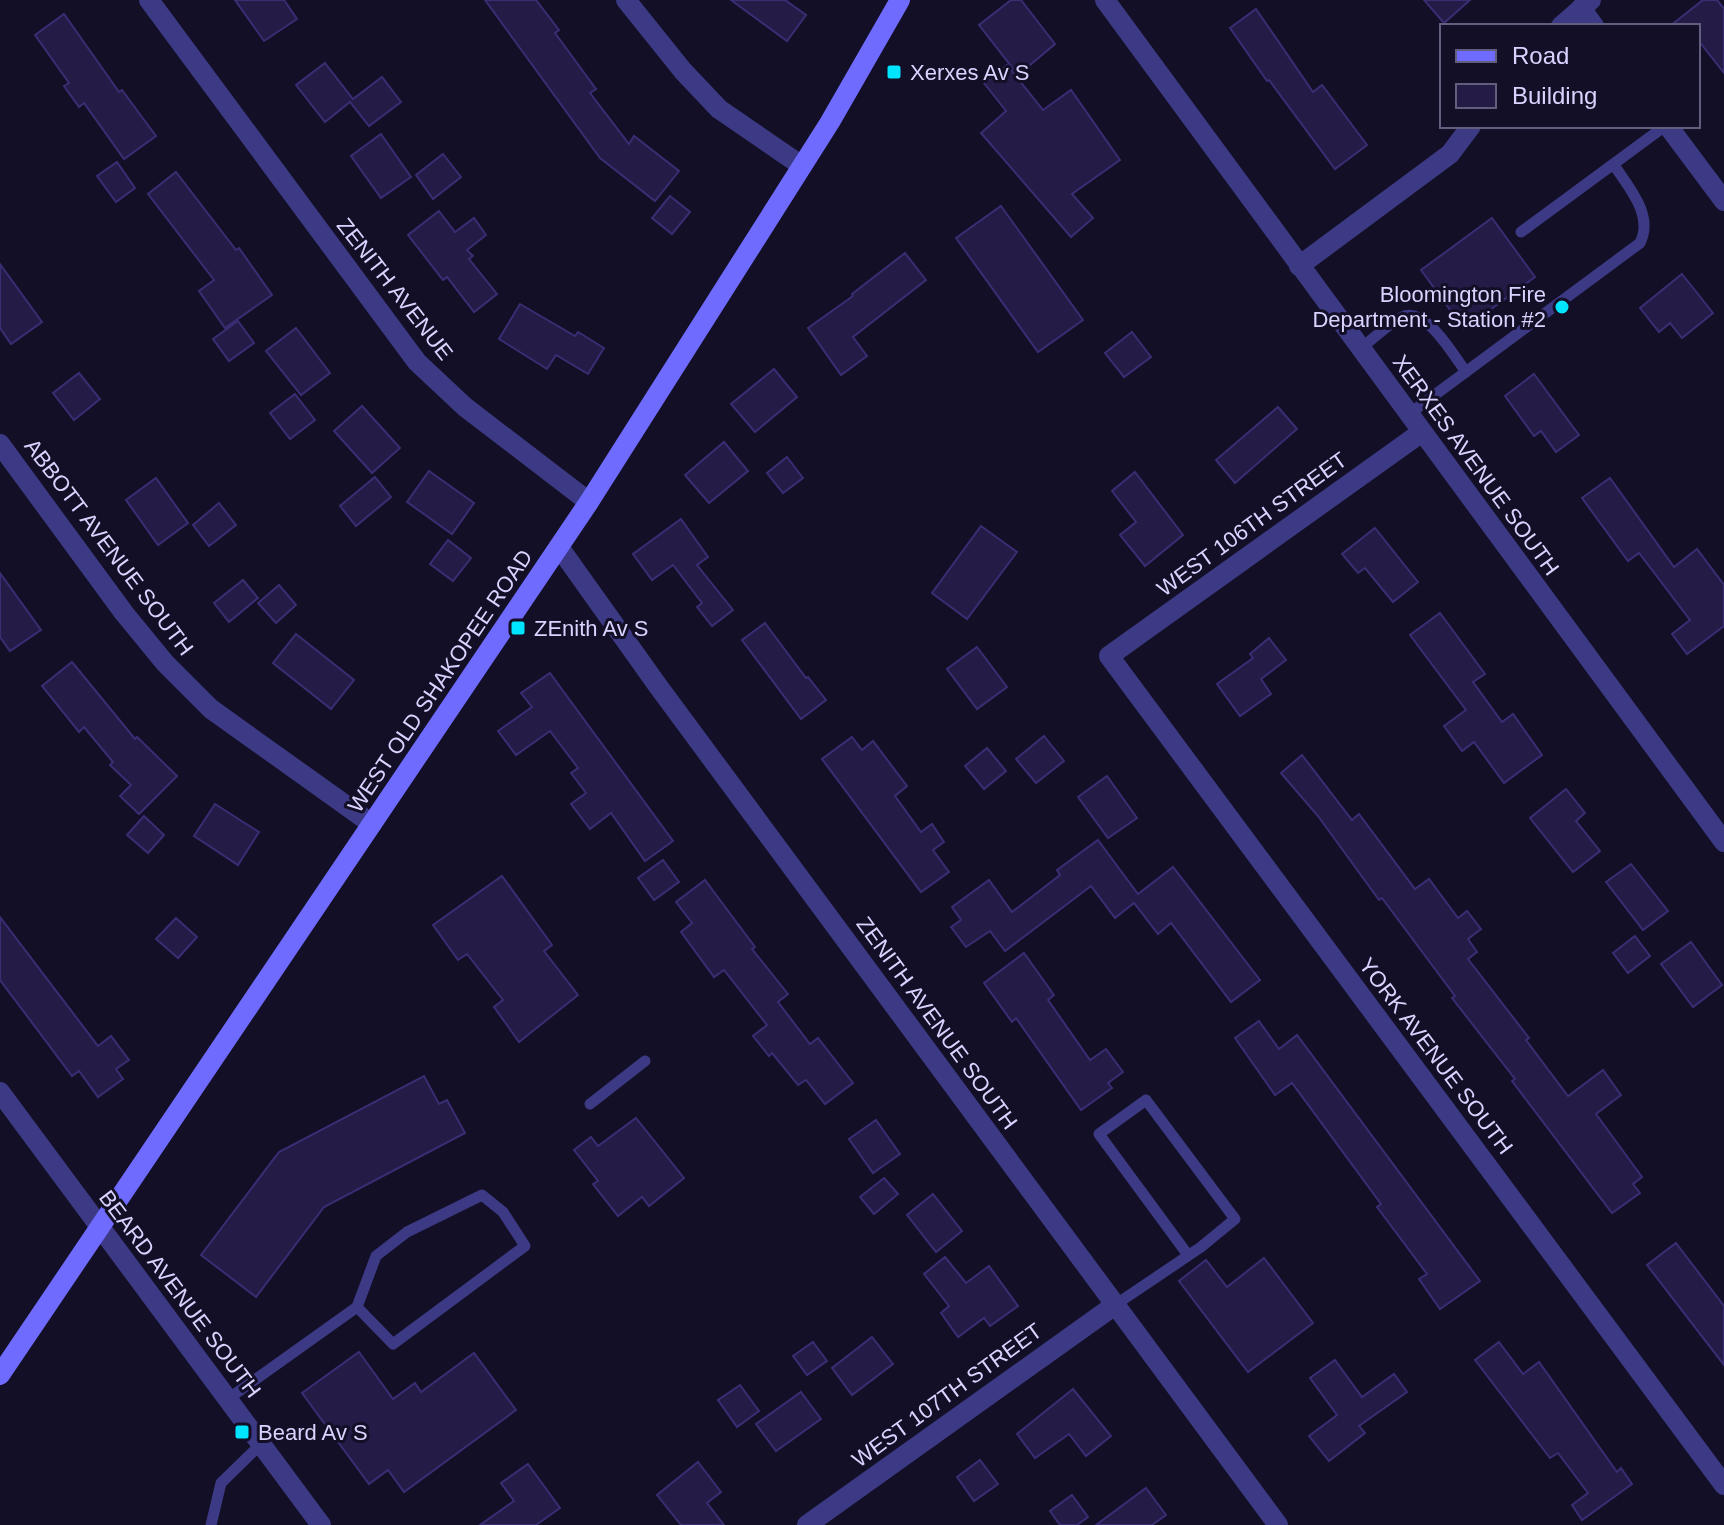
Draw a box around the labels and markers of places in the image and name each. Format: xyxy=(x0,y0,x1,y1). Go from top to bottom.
place label: Xerxes Av S xyxy=(910,60,1029,85)
marker: Xerxes Av S xyxy=(885,63,903,81)
place label: Bloomington Fire Department - Station #2 xyxy=(1312,282,1546,332)
marker: Bloomington Fire Department - Station #2 xyxy=(1553,298,1571,316)
place label: ZEnith Av S xyxy=(534,616,649,641)
marker: ZEnith Av S xyxy=(509,619,527,637)
place label: Beard Av S xyxy=(258,1420,368,1445)
marker: Beard Av S xyxy=(233,1423,251,1441)

